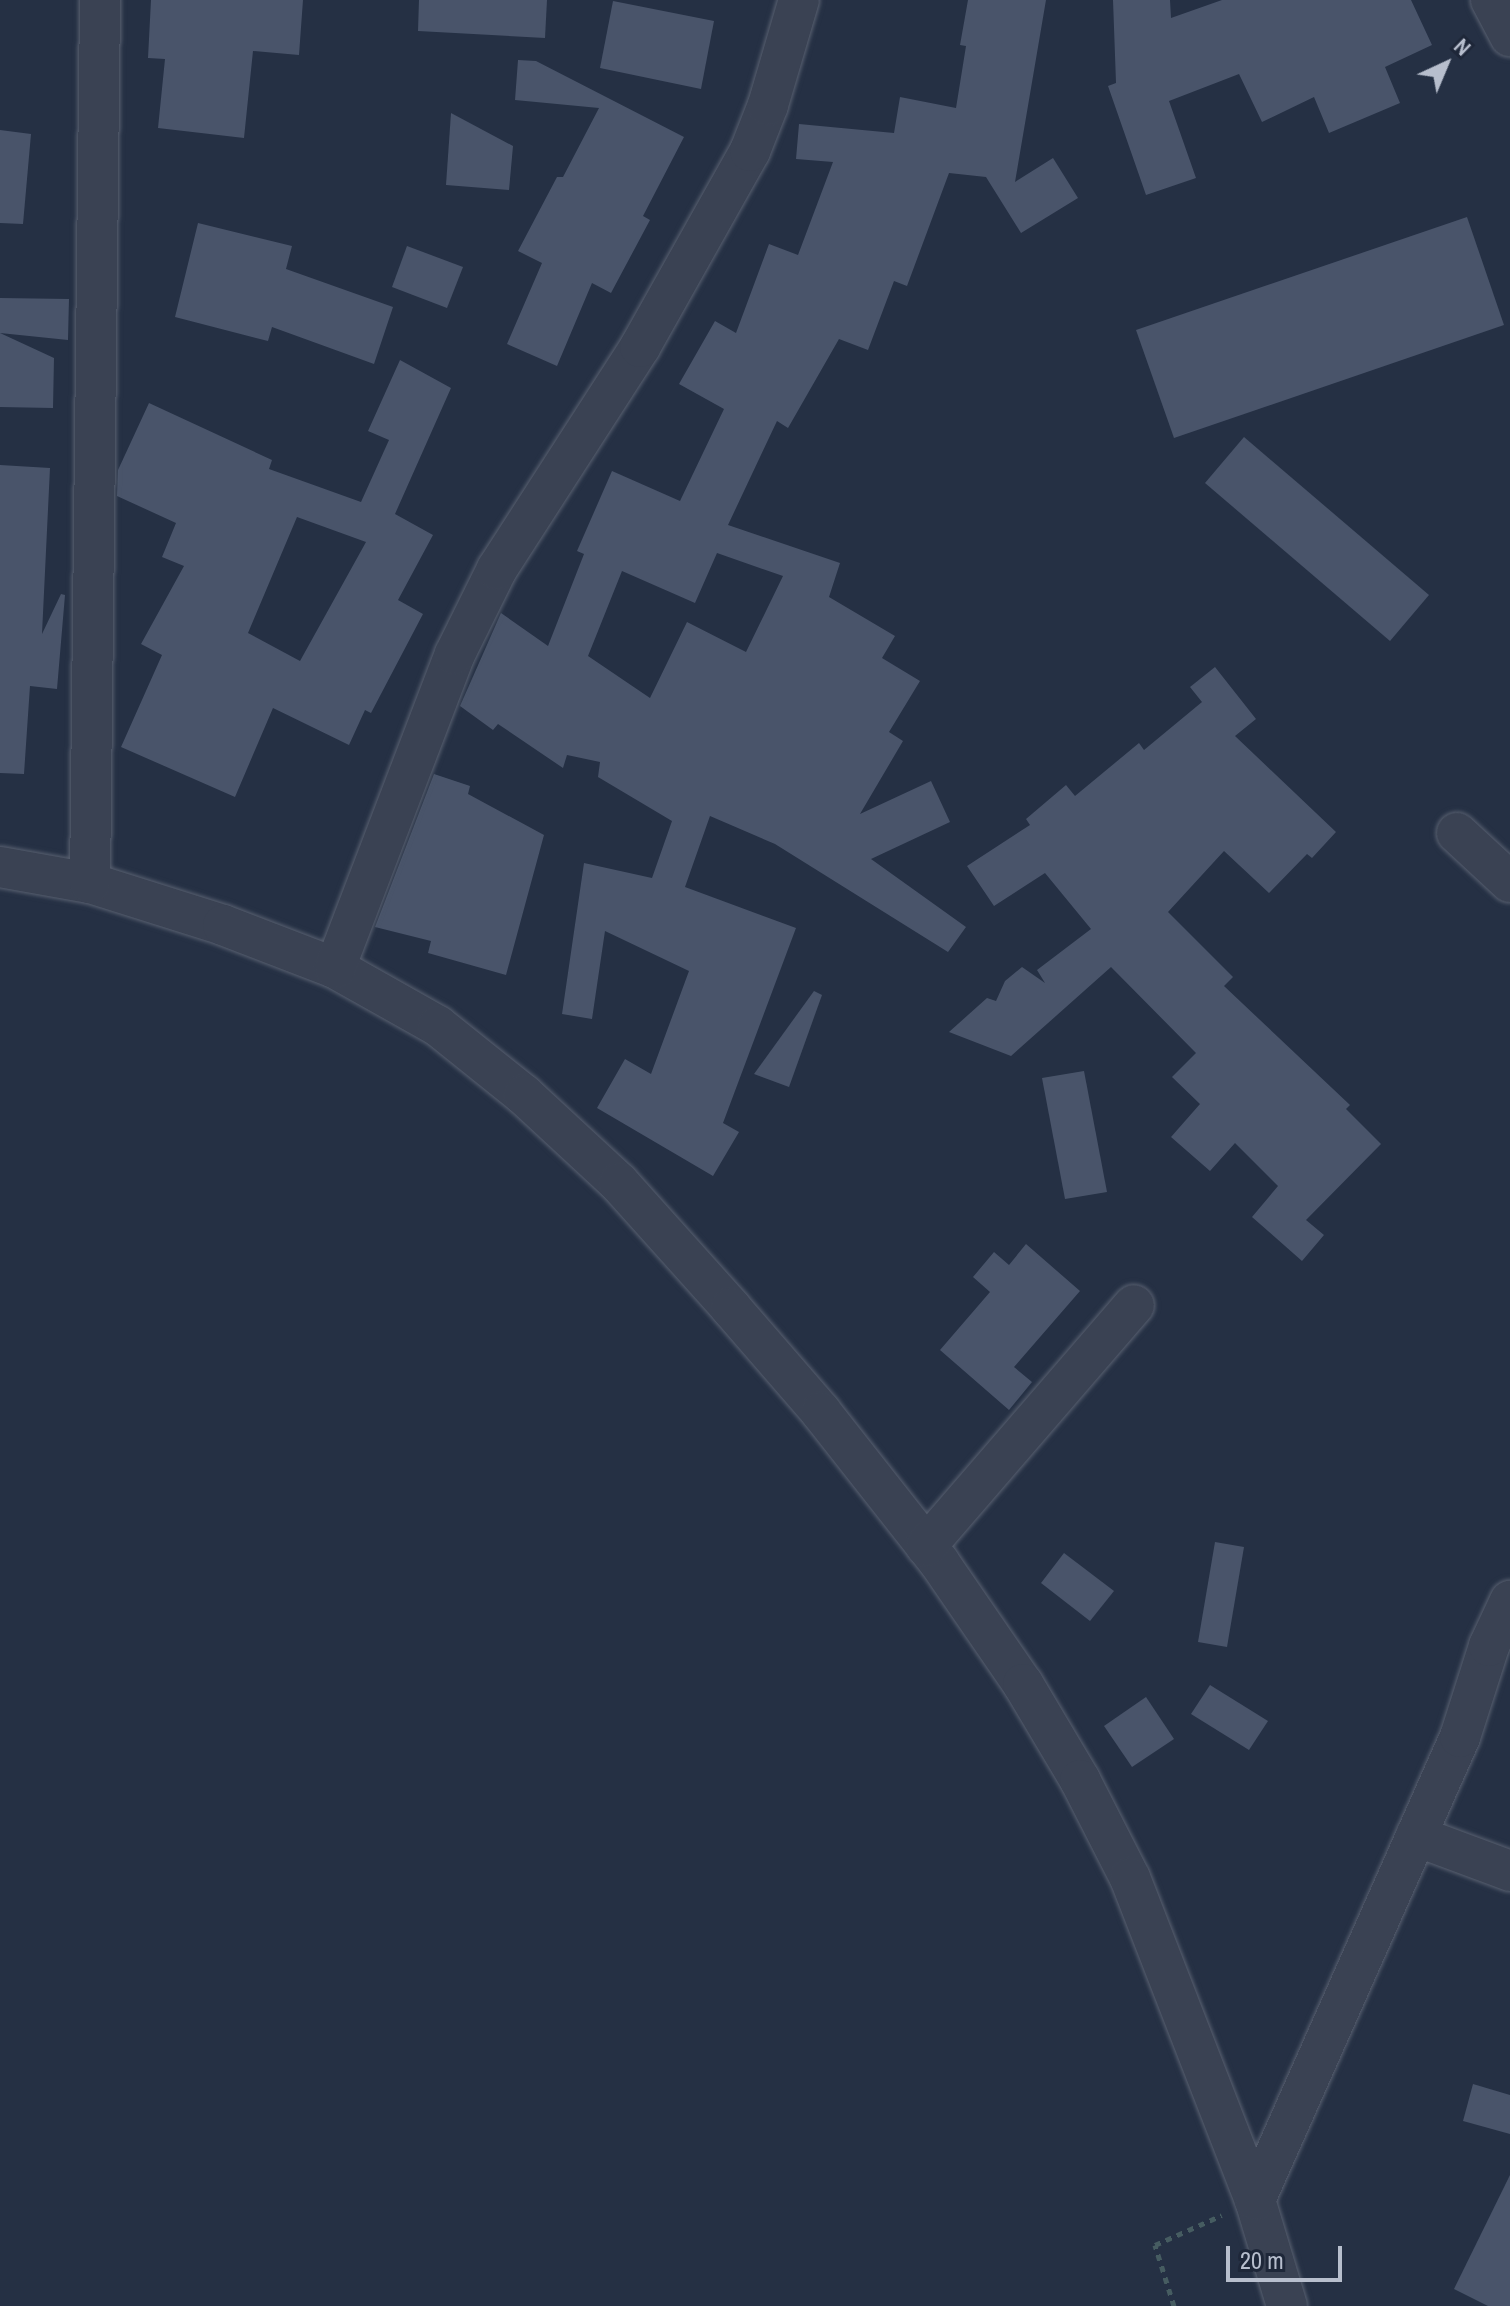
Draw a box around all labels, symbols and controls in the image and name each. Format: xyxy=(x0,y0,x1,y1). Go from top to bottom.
north arrow xyxy=(1406,24,1486,104)
text: N xyxy=(1448,31,1478,62)
scale bar xyxy=(1230,2230,1346,2280)
text: 20 m xyxy=(1240,2244,1284,2276)

